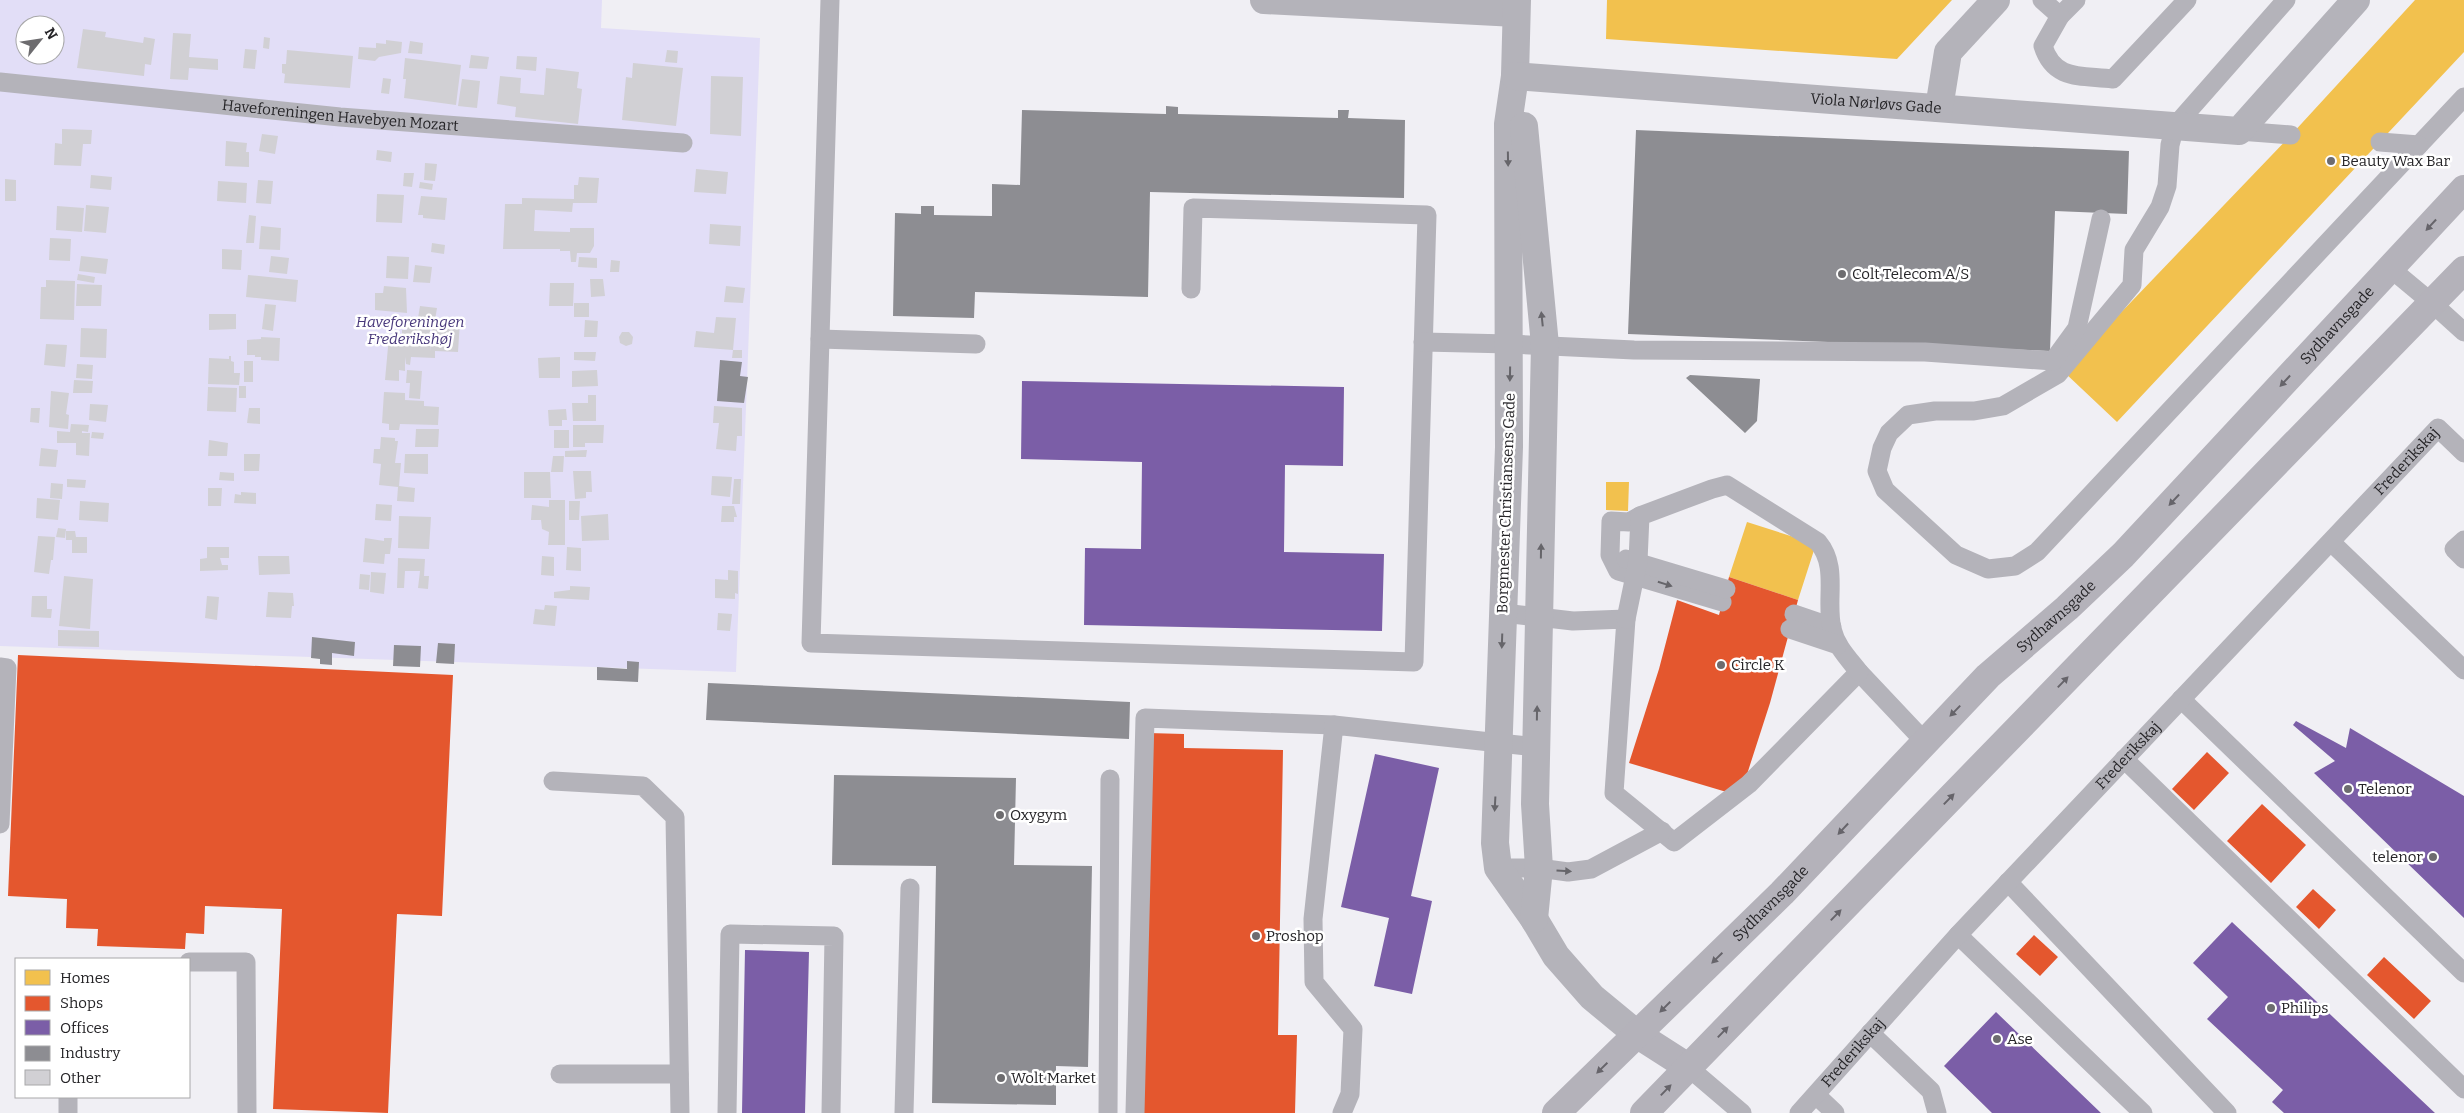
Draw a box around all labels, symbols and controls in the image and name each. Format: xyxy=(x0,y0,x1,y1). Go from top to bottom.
north arrow xyxy=(15,15,65,65)
text: N xyxy=(41,25,61,43)
street label: Viola Nørløvs Gade xyxy=(1810,89,1942,117)
street label: Haveforeningen Havebyen Mozart xyxy=(221,96,460,135)
one-way arrow xyxy=(1504,151,1512,167)
place label: Beauty Wax Bar xyxy=(2341,152,2451,170)
marker: Beauty Wax Bar xyxy=(2325,155,2337,167)
one-way arrow xyxy=(2425,219,2437,231)
place label: Colt Telecom A/S xyxy=(1852,265,1969,283)
marker: Colt Telecom A/S xyxy=(1836,268,1848,280)
street label: Sydhavnsgade xyxy=(2296,282,2378,368)
one-way arrow xyxy=(1538,310,1546,326)
park label: Haveforeningen Frederikshøj xyxy=(356,313,464,348)
one-way arrow xyxy=(1506,366,1514,382)
one-way arrow xyxy=(2279,374,2291,386)
street label: Borgmester Christiansens Gade xyxy=(1493,392,1519,614)
street label: Frederikskaj xyxy=(2370,424,2443,499)
one-way arrow xyxy=(2168,493,2180,505)
one-way arrow xyxy=(1537,543,1545,559)
street label: Sydhavnsgade xyxy=(2013,577,2100,657)
one-way arrow xyxy=(1658,581,1673,589)
one-way arrow xyxy=(1498,634,1506,650)
place label: Circle K xyxy=(1731,656,1785,674)
marker: Circle K xyxy=(1715,659,1727,671)
one-way arrow xyxy=(2056,677,2068,689)
one-way arrow xyxy=(1533,705,1541,721)
one-way arrow xyxy=(1949,705,1961,717)
street label: Frederikskaj xyxy=(2092,718,2164,793)
place label: Telenor xyxy=(2358,780,2412,798)
marker: Telenor xyxy=(2342,783,2354,795)
one-way arrow xyxy=(1943,793,1955,805)
one-way arrow xyxy=(1491,796,1499,812)
place label: Oxygym xyxy=(1010,806,1068,824)
marker: Oxygym xyxy=(994,809,1006,821)
one-way arrow xyxy=(1837,823,1849,835)
place label: telenor xyxy=(2372,848,2423,866)
marker: telenor xyxy=(2427,851,2439,863)
street label: Sydhavnsgade xyxy=(1729,862,1812,945)
one-way arrow xyxy=(1557,867,1573,875)
one-way arrow xyxy=(1830,910,1842,922)
place label: Proshop xyxy=(1266,927,1324,945)
marker: Proshop xyxy=(1250,930,1262,942)
one-way arrow xyxy=(1711,952,1723,964)
legend xyxy=(15,958,190,1098)
text: Homes xyxy=(60,969,110,987)
text: Shops xyxy=(60,994,103,1012)
place label: Philips xyxy=(2281,999,2328,1017)
one-way arrow xyxy=(1659,1001,1671,1013)
marker: Philips xyxy=(2265,1002,2277,1014)
street label: Frederikskaj xyxy=(1817,1014,1888,1091)
text: Offices xyxy=(60,1019,109,1037)
one-way arrow xyxy=(1716,1026,1728,1038)
place label: Ase xyxy=(2007,1030,2033,1048)
marker: Ase xyxy=(1991,1033,2003,1045)
text: Industry xyxy=(60,1044,120,1062)
one-way arrow xyxy=(1597,1062,1609,1074)
text: Other xyxy=(60,1069,101,1087)
place label: Wolt Market xyxy=(1011,1069,1096,1087)
marker: Wolt Market xyxy=(995,1072,1007,1084)
one-way arrow xyxy=(1660,1084,1672,1096)

